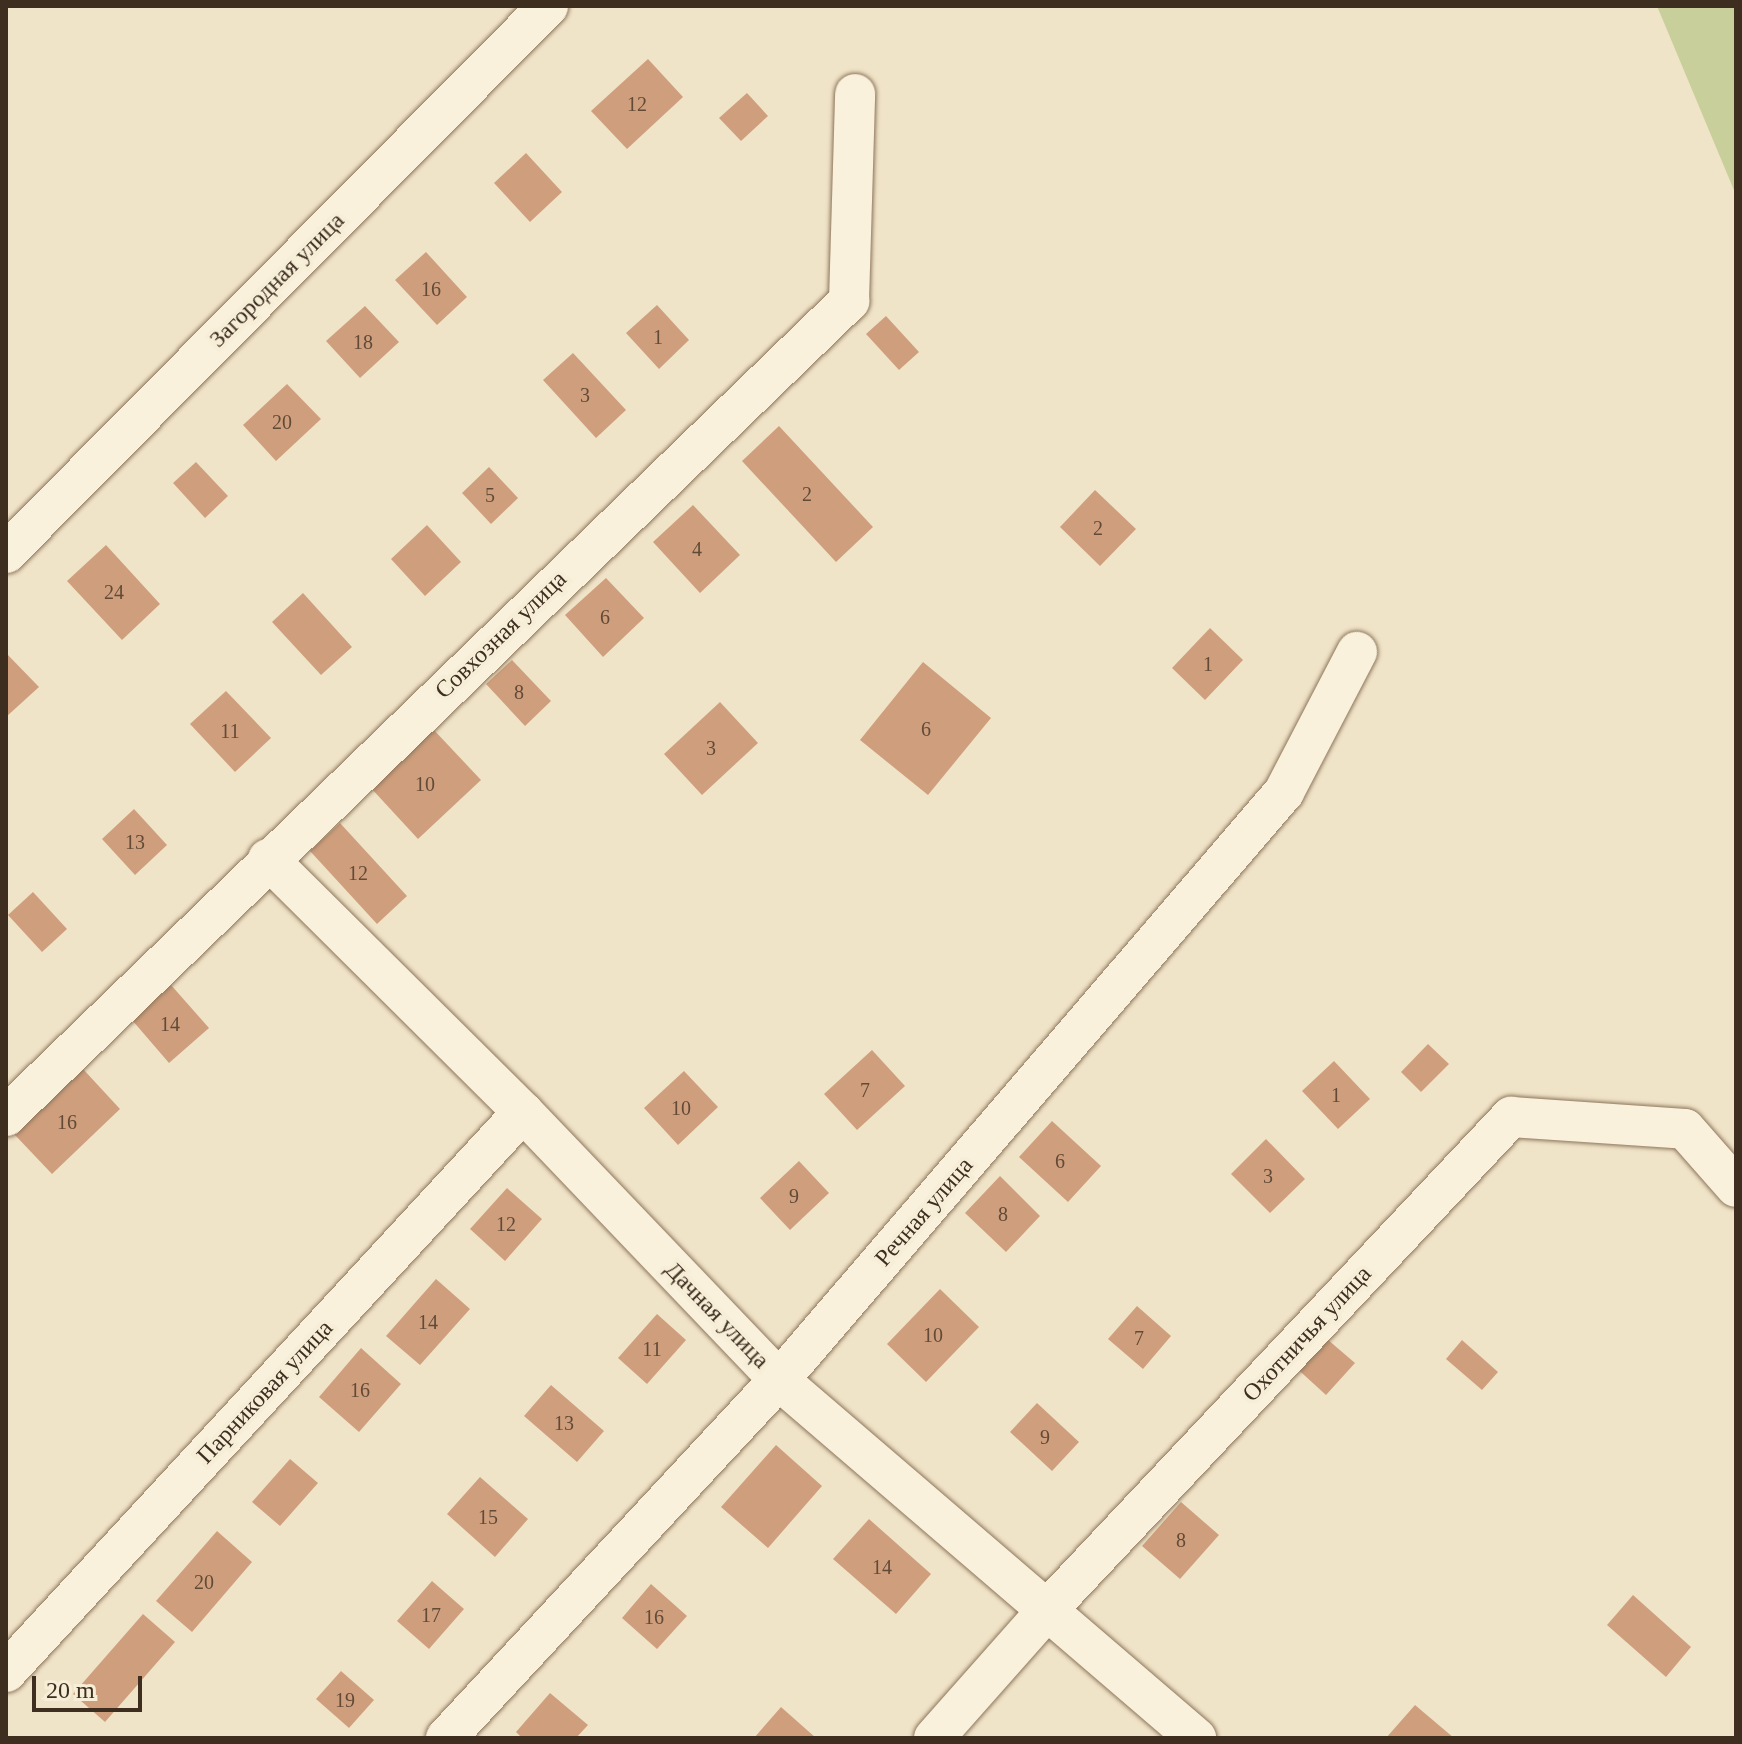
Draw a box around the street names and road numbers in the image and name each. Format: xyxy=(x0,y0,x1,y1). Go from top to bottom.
street label: Загородная улица xyxy=(203,206,351,354)
street label: Совхозная улица xyxy=(429,565,573,705)
street label: Речная улица xyxy=(869,1152,979,1272)
street label: Дачная улица xyxy=(659,1255,775,1375)
street label: Охотничья улица xyxy=(1237,1260,1377,1408)
street label: Парниковая улица xyxy=(191,1314,339,1470)

